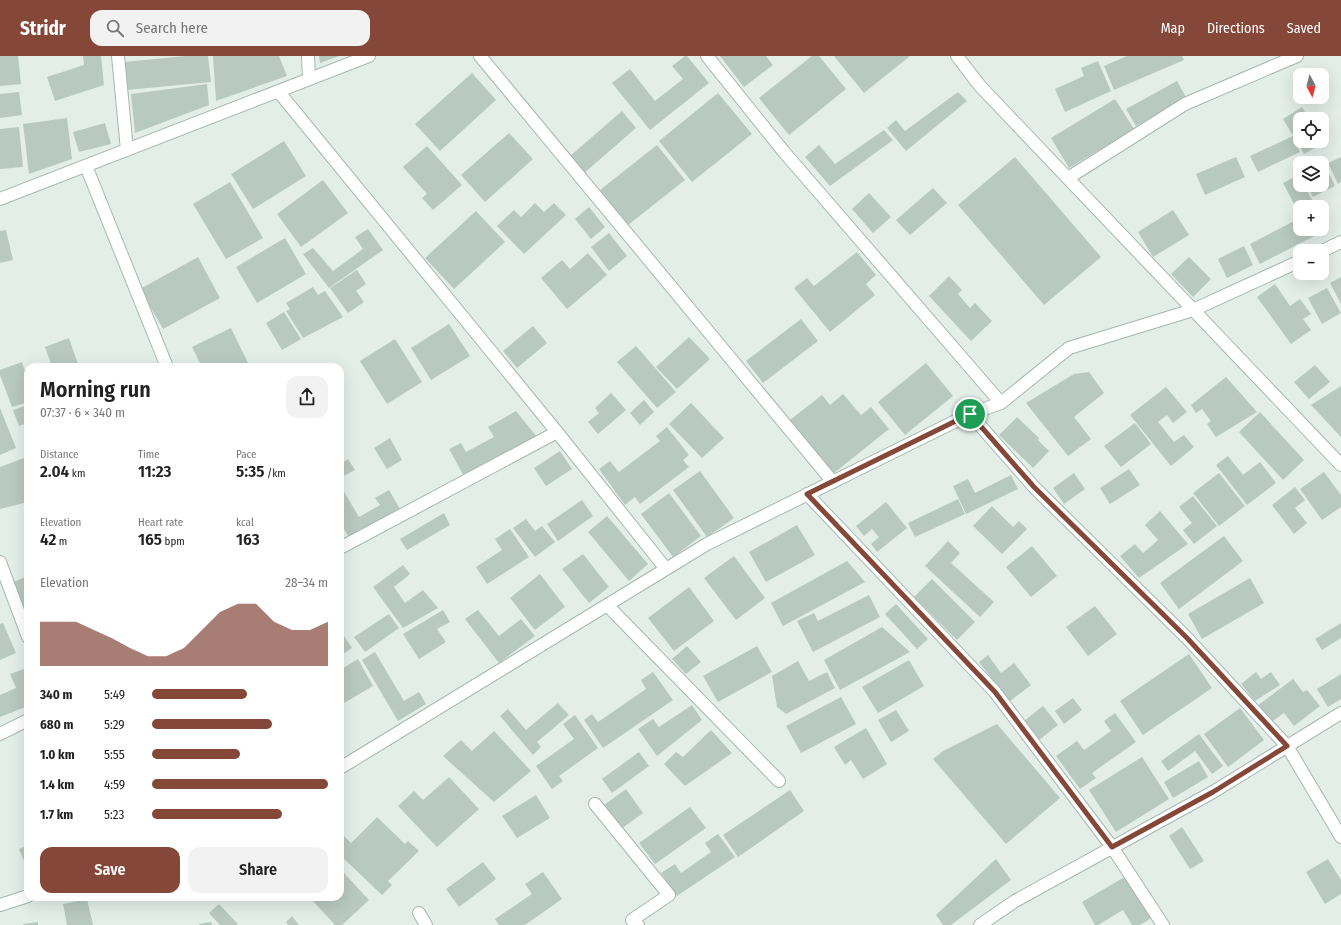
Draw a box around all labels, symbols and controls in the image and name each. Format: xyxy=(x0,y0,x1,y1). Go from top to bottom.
search box xyxy=(90,10,370,46)
text: Stridr xyxy=(20,17,66,40)
icon: search xyxy=(104,17,126,39)
text: Search here xyxy=(136,19,208,37)
text: Map xyxy=(1161,20,1185,37)
text: Directions xyxy=(1207,20,1265,37)
text: Saved xyxy=(1287,20,1321,37)
north arrow xyxy=(1293,68,1329,104)
map controls xyxy=(1293,68,1329,280)
button: locate xyxy=(1293,112,1329,148)
button: layers xyxy=(1293,156,1329,192)
button: + xyxy=(1293,200,1329,236)
button: − xyxy=(1293,244,1329,280)
text: Morning run xyxy=(40,376,151,403)
button: share xyxy=(286,376,328,418)
pin xyxy=(953,397,987,431)
icon: arrive xyxy=(959,403,981,425)
text: 07:37 · 6 × 340 m xyxy=(40,405,125,420)
text: Distance xyxy=(40,448,79,461)
text: Time xyxy=(138,448,160,461)
text: Pace xyxy=(236,448,257,461)
text: 2.04 xyxy=(40,461,69,482)
text: 11:23 xyxy=(138,461,171,482)
text: 5:35 xyxy=(236,461,264,482)
text: km xyxy=(69,467,85,480)
text: /km xyxy=(264,467,286,480)
text: Elevation xyxy=(40,516,81,529)
text: Heart rate xyxy=(138,516,183,529)
text: kcal xyxy=(236,516,254,529)
text: 42 xyxy=(40,529,56,550)
text: 165 xyxy=(138,529,162,550)
text: 163 xyxy=(236,529,260,550)
text: m xyxy=(56,535,67,548)
text: bpm xyxy=(162,535,185,548)
text: Elevation xyxy=(40,575,89,590)
text: 28–34 m xyxy=(285,575,328,590)
text: 340 m xyxy=(40,687,73,702)
text: 5:49 xyxy=(104,687,125,702)
text: 680 m xyxy=(40,717,73,732)
text: 5:29 xyxy=(104,717,125,732)
text: 1.0 km xyxy=(40,747,75,762)
text: 5:55 xyxy=(104,747,125,762)
text: 1.4 km xyxy=(40,777,74,792)
text: 4:59 xyxy=(104,777,125,792)
text: 1.7 km xyxy=(40,807,73,822)
text: 5:23 xyxy=(104,807,124,822)
button: Save xyxy=(40,847,180,893)
button: Share xyxy=(188,847,328,893)

